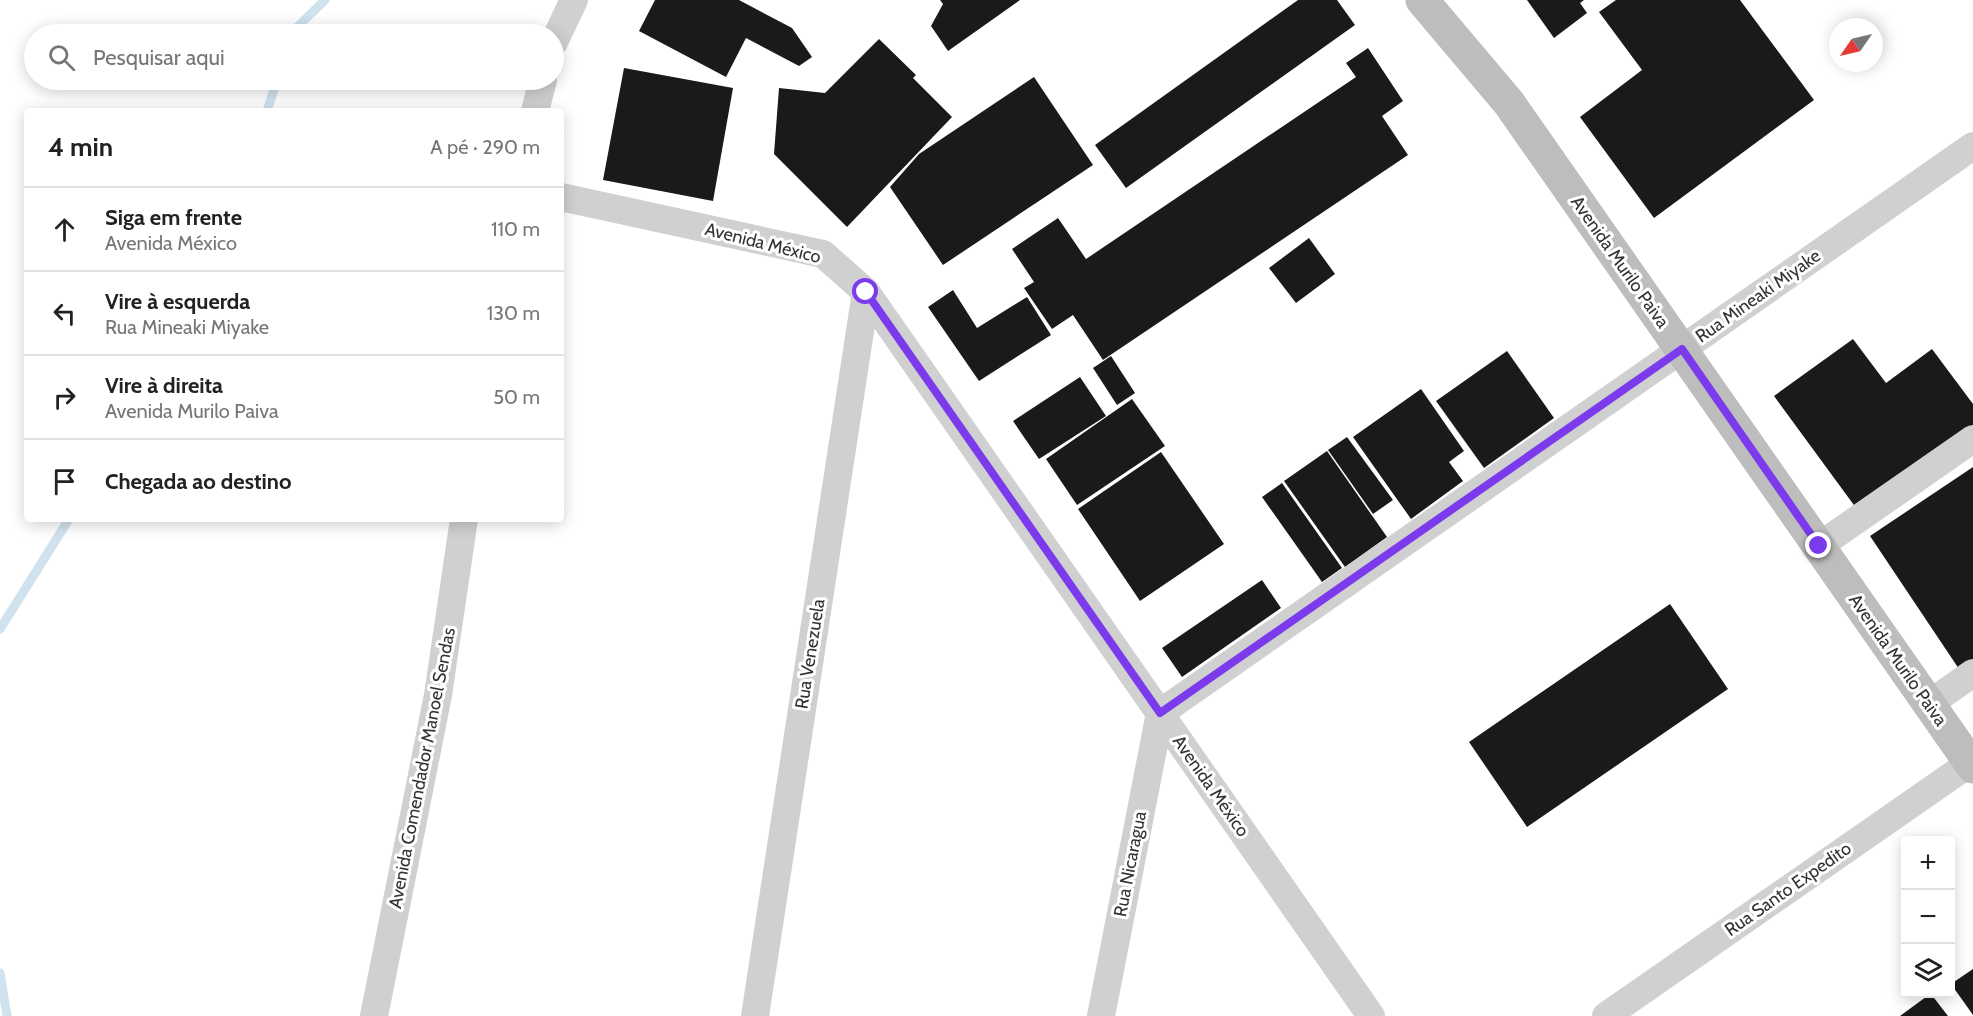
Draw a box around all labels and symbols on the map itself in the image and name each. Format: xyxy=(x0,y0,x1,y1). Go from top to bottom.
north arrow xyxy=(1829,18,1883,72)
street label: Avenida Murilo Paiva xyxy=(1566,192,1674,333)
street label: Avenida México xyxy=(703,218,823,268)
street label: Rua Mineaki Miyake xyxy=(1691,245,1825,347)
route start xyxy=(852,278,878,304)
route end xyxy=(1805,532,1831,558)
street label: Avenida Murilo Paiva xyxy=(1844,590,1952,731)
street label: Rua Venezuela xyxy=(790,597,830,711)
street label: Avenida Comendador Manoel Sendas xyxy=(384,626,460,910)
street label: Avenida México xyxy=(1168,731,1254,841)
street label: Rua Nicaragua xyxy=(1109,809,1151,919)
street label: Rua Santo Expedito xyxy=(1721,837,1856,941)

